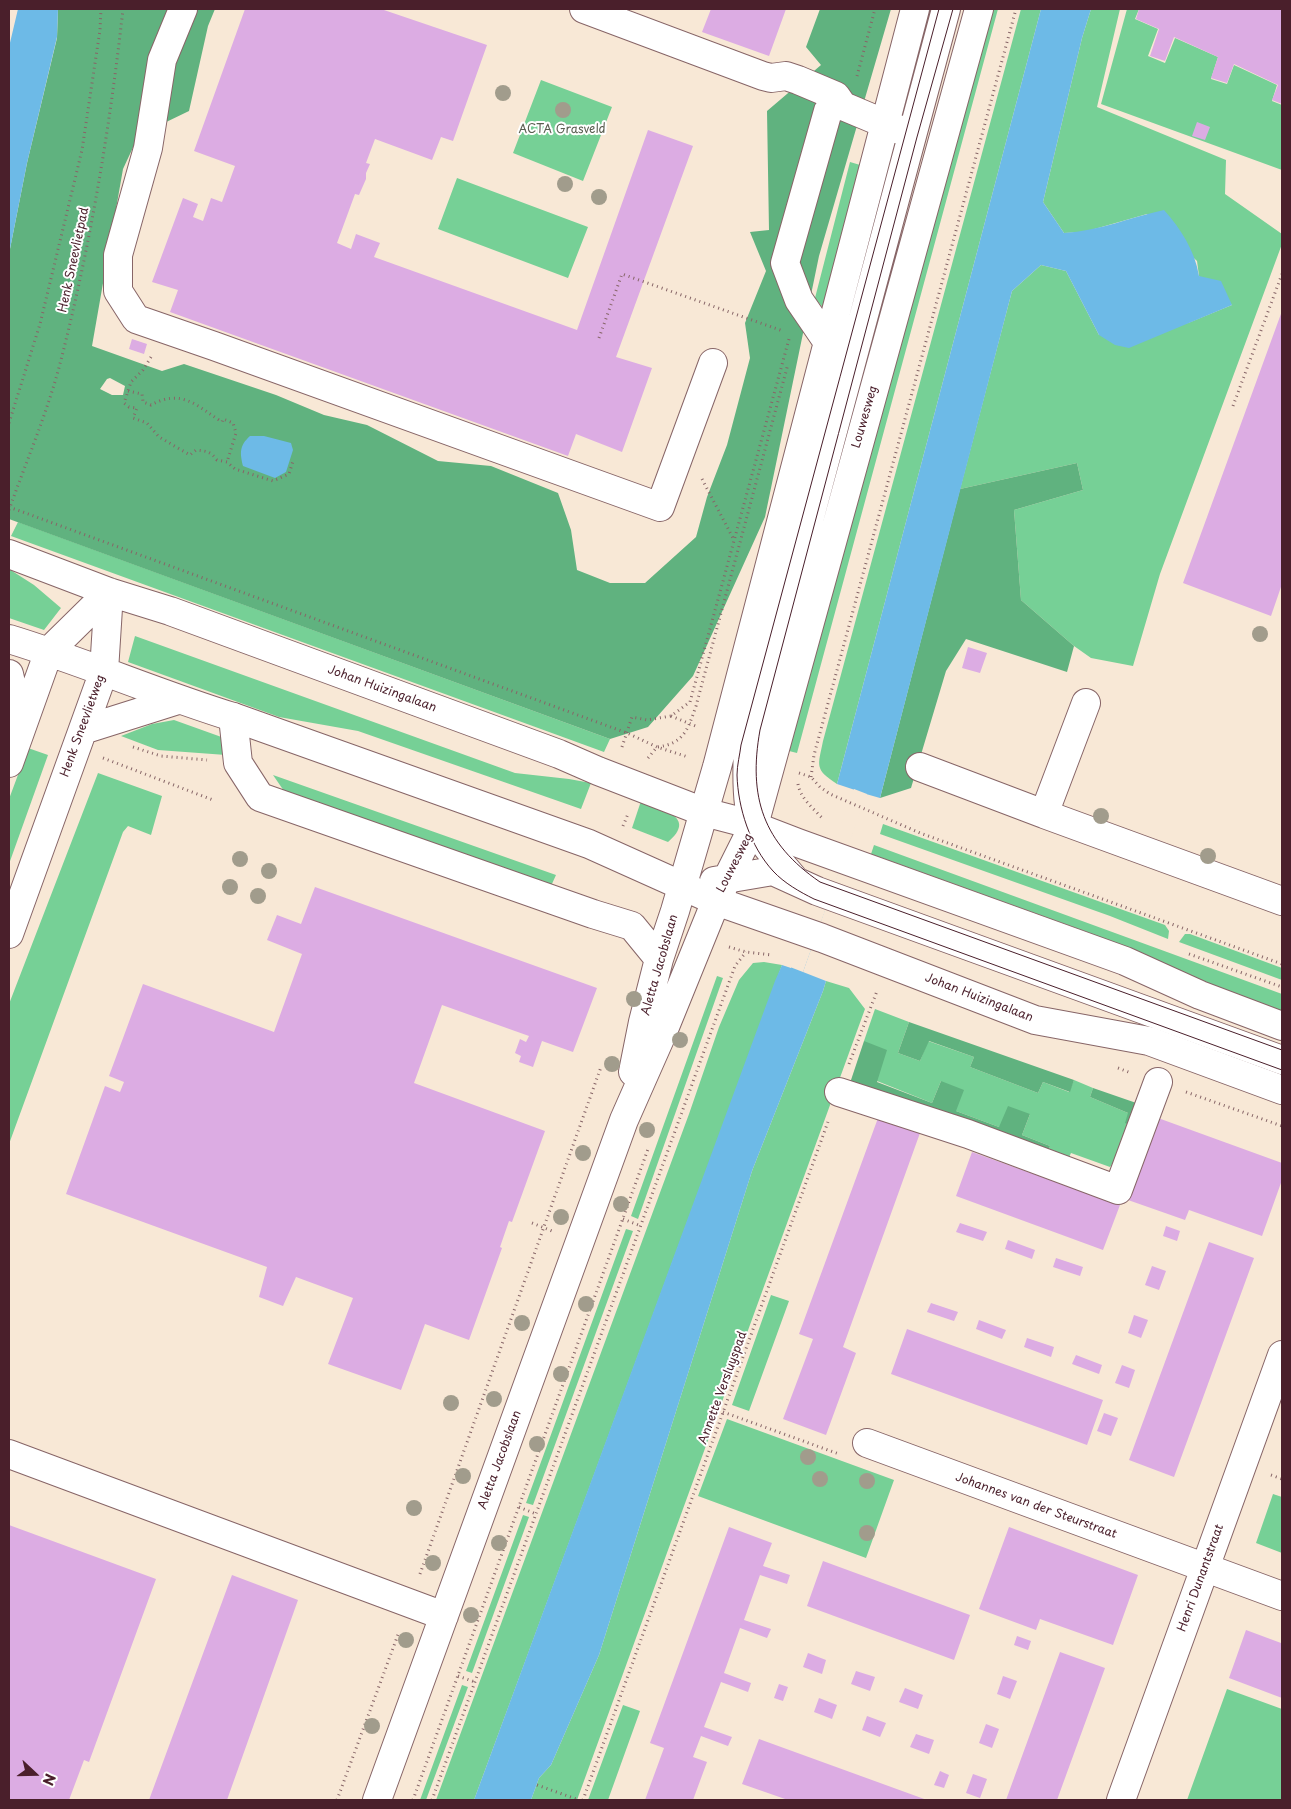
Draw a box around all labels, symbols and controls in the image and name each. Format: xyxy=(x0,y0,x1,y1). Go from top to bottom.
park label: ACTA Grasveld xyxy=(518,123,606,137)
street label: Henk Sneevlietpad xyxy=(56,206,92,314)
street label: Louwesweg xyxy=(849,384,881,450)
street label: Johan Huizingalaan xyxy=(326,663,438,715)
street label: Henk Sneevlietweg xyxy=(58,673,108,779)
street label: Louwesweg xyxy=(714,831,756,895)
street label: Aletta Jacobslaan xyxy=(639,913,681,1017)
street label: Johan Huizingalaan xyxy=(923,971,1035,1025)
street label: Annette Versluyspad xyxy=(696,1330,750,1446)
street label: Aletta Jacobslaan xyxy=(475,1409,525,1511)
street label: Johannes van der Steurstraat xyxy=(953,1470,1119,1542)
street label: Henri Dunantstraat xyxy=(1175,1522,1227,1634)
north arrow xyxy=(10,1749,60,1799)
text: N xyxy=(38,1771,61,1788)

